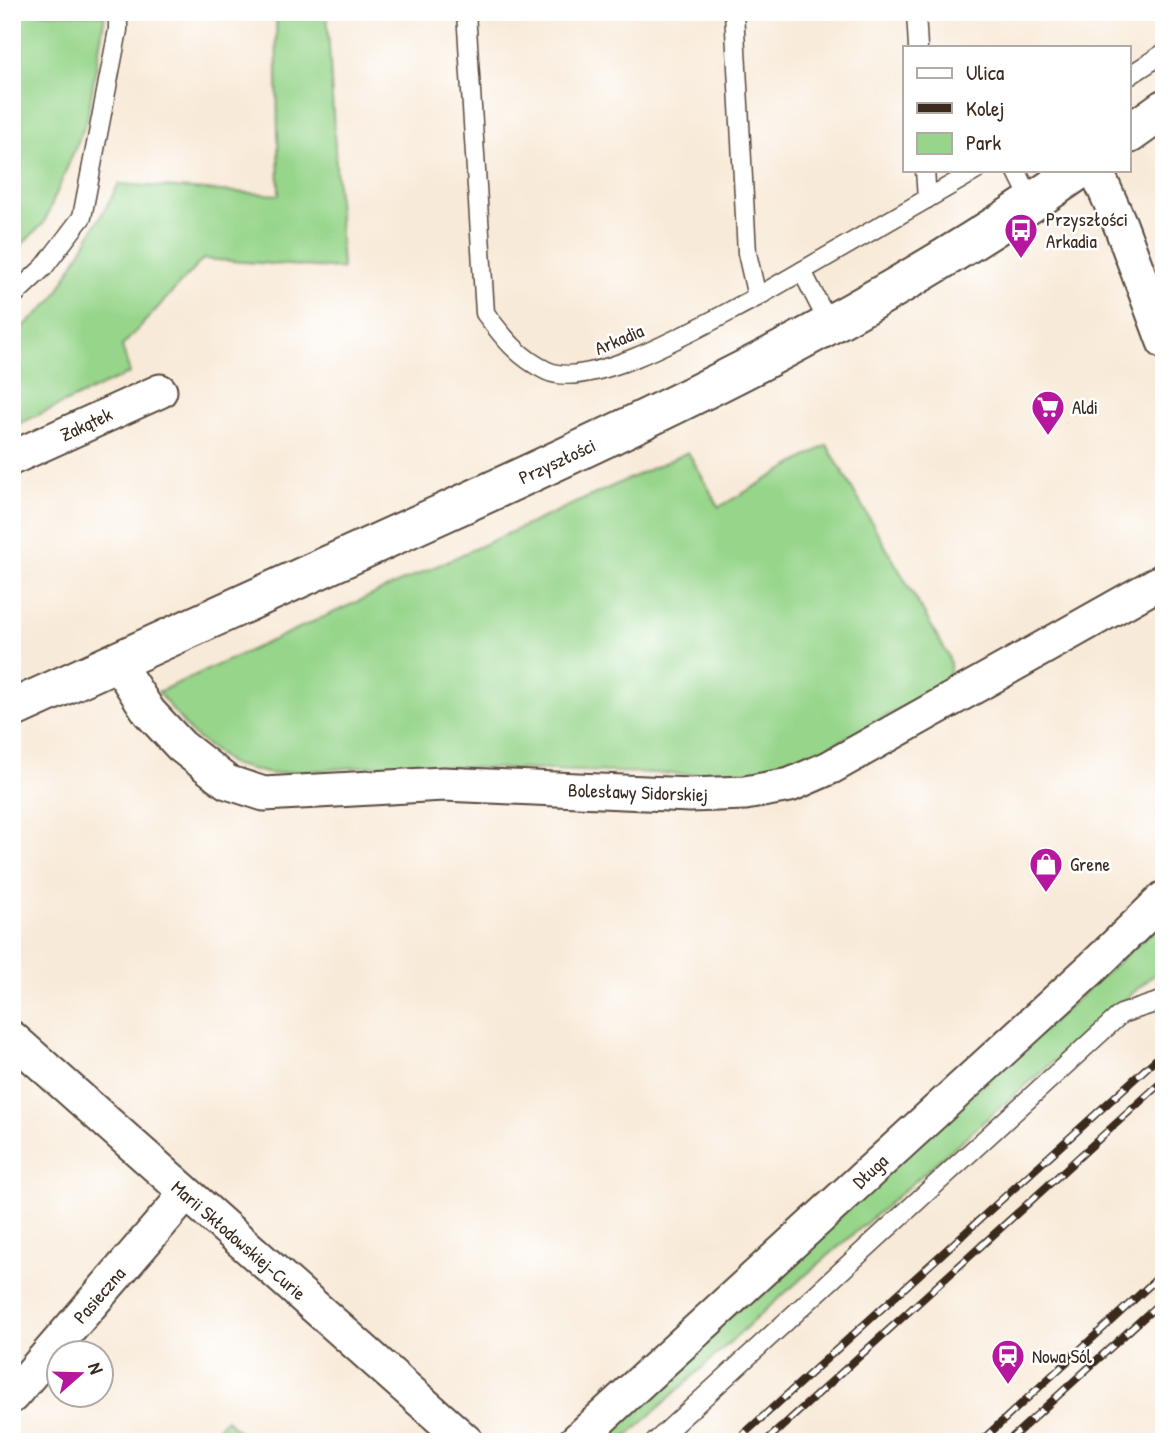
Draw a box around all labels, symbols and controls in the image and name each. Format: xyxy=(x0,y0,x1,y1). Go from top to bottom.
legend xyxy=(903,46,1130,172)
text: Ulica xyxy=(966,58,1004,87)
text: Kolej xyxy=(966,94,1004,123)
text: Park xyxy=(966,128,1001,157)
place label: Przyszłości Arkadia xyxy=(1046,206,1128,254)
bus stop icon: Przyszłości Arkadia xyxy=(1002,211,1040,260)
street label: Arkadia xyxy=(590,317,648,361)
supermarket icon: Aldi xyxy=(1029,388,1067,437)
place label: Aldi xyxy=(1072,394,1098,420)
street label: Zakątek xyxy=(56,401,116,447)
street label: Przyszłości xyxy=(514,432,600,490)
street label: Bolesławy Sidorskiej xyxy=(568,777,708,807)
shop icon: Grene xyxy=(1027,845,1065,894)
place label: Grene xyxy=(1070,851,1111,877)
street label: Długa xyxy=(847,1148,894,1194)
street label: Marii Skłodowskiej-Curie xyxy=(166,1174,312,1306)
street label: Pasieczna xyxy=(67,1261,131,1329)
station icon: Nowa Sól xyxy=(989,1337,1027,1386)
north arrow xyxy=(46,1338,116,1408)
place label: Nowa Sól xyxy=(1032,1343,1093,1369)
text: N xyxy=(82,1359,110,1377)

